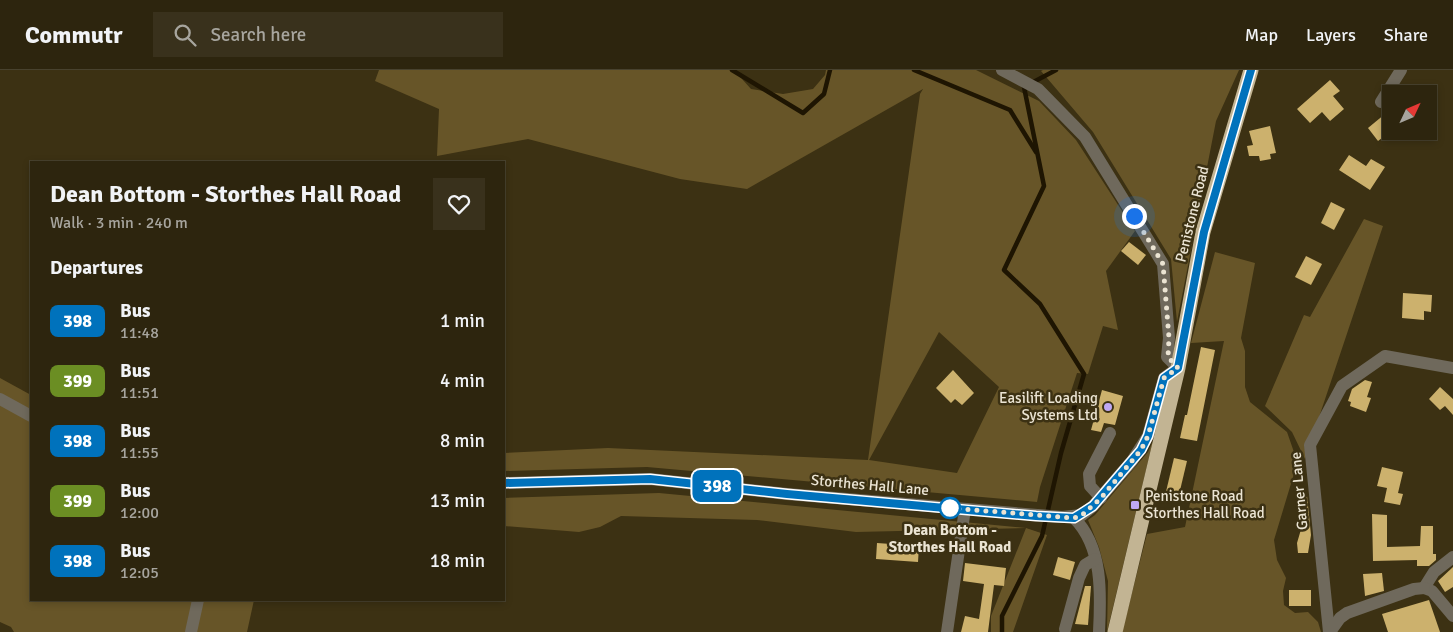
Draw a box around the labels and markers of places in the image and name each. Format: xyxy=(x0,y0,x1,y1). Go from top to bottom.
place label: Easilift Loading Systems Ltd xyxy=(999,389,1098,424)
marker: Easilift Loading Systems Ltd xyxy=(1102,401,1114,413)
place label: Penistone Road Storthes Hall Road xyxy=(1145,487,1265,522)
marker: Dean Bottom - Storthes Hall Road xyxy=(939,497,961,519)
marker: Penistone Road Storthes Hall Road xyxy=(1129,499,1141,511)
place label: Dean Bottom - Storthes Hall Road xyxy=(889,521,1011,556)

